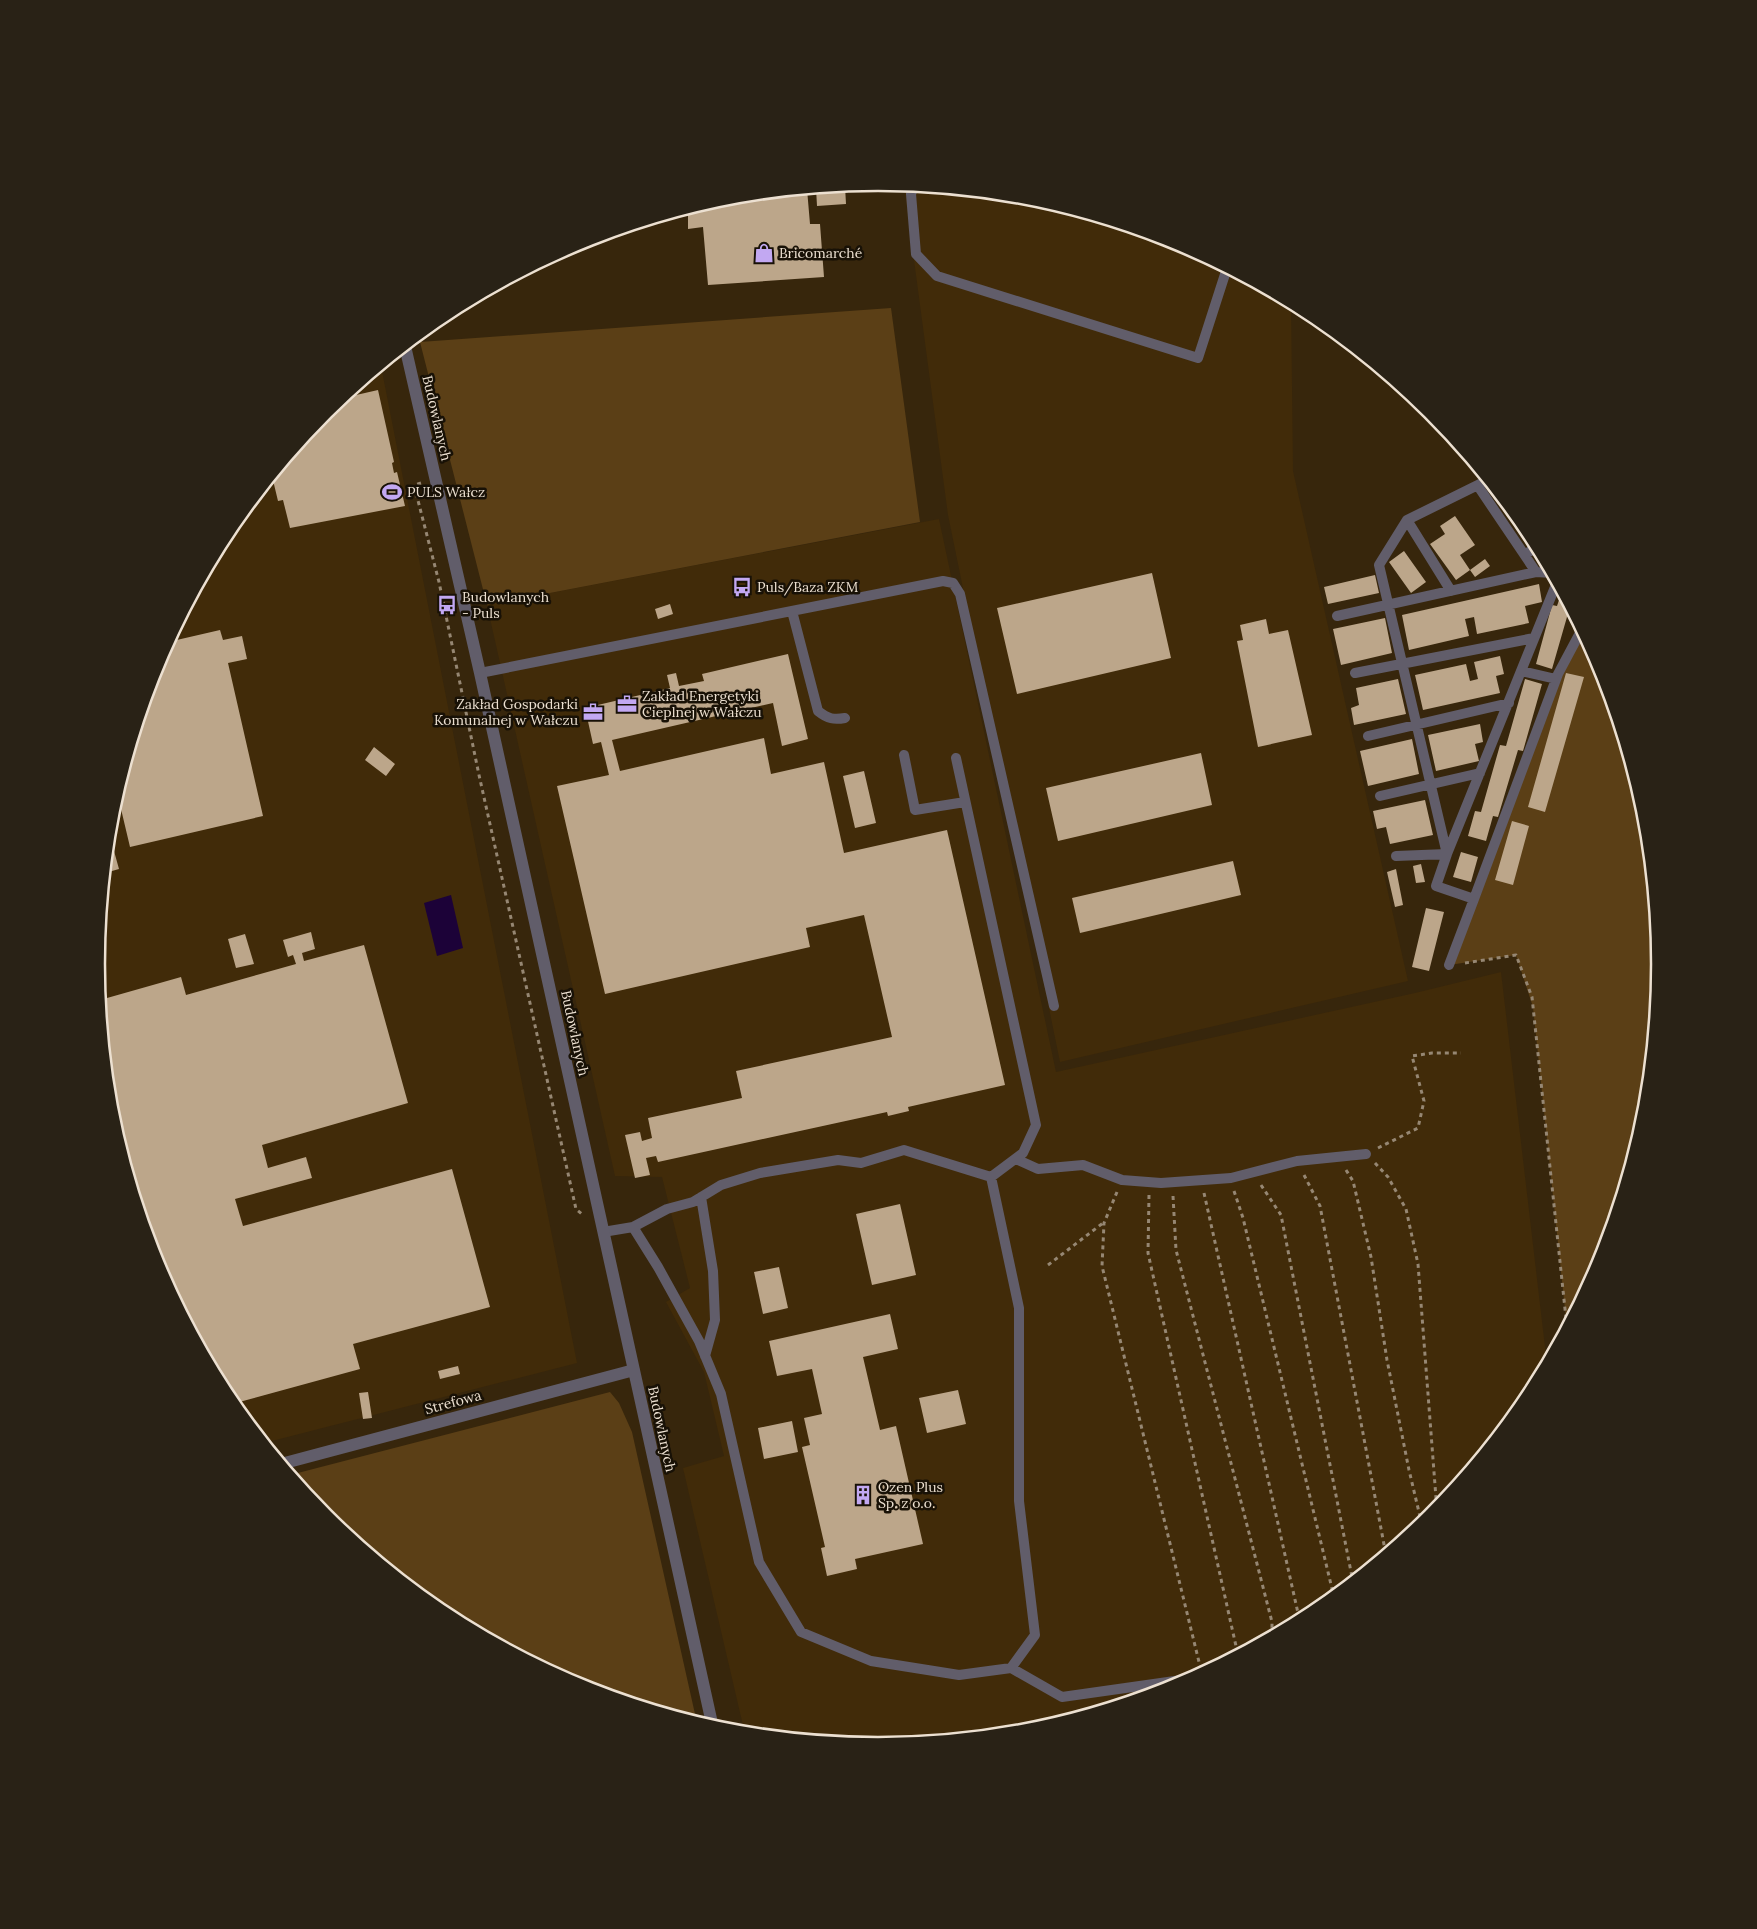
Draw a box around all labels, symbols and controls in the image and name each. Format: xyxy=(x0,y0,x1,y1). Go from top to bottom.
shop icon: Bricomarché xyxy=(753,242,775,264)
place label: Bricomarché xyxy=(779,244,863,262)
street label: Budowlanych xyxy=(418,374,456,462)
sports icon: PULS Wałcz xyxy=(381,481,403,503)
place label: PULS Wałcz xyxy=(407,483,485,501)
bus stop icon: Puls/Baza ZKM xyxy=(731,576,753,598)
place label: Puls/Baza ZKM xyxy=(757,578,858,596)
place label: Budowlanych - Puls xyxy=(462,588,549,622)
bus stop icon: Budowlanych - Puls xyxy=(436,594,458,616)
place label: Zakład Energetyki Cieplnej w Wałczu xyxy=(642,687,762,721)
office icon: Zakład Energetyki Cieplnej w Wałczu xyxy=(616,693,638,715)
place label: Zakład Gospodarki Komunalnej w Wałczu xyxy=(434,695,578,729)
office icon: Zakład Gospodarki Komunalnej w Wałczu xyxy=(582,701,604,723)
street label: Budowlanych xyxy=(557,989,593,1077)
street label: Budowlanych xyxy=(644,1385,680,1473)
street label: Strefowa xyxy=(423,1386,483,1418)
place label: Ozen Plus Sp. z o.o. xyxy=(878,1478,943,1512)
building icon: Ozen Plus Sp. z o.o. xyxy=(852,1484,874,1506)

